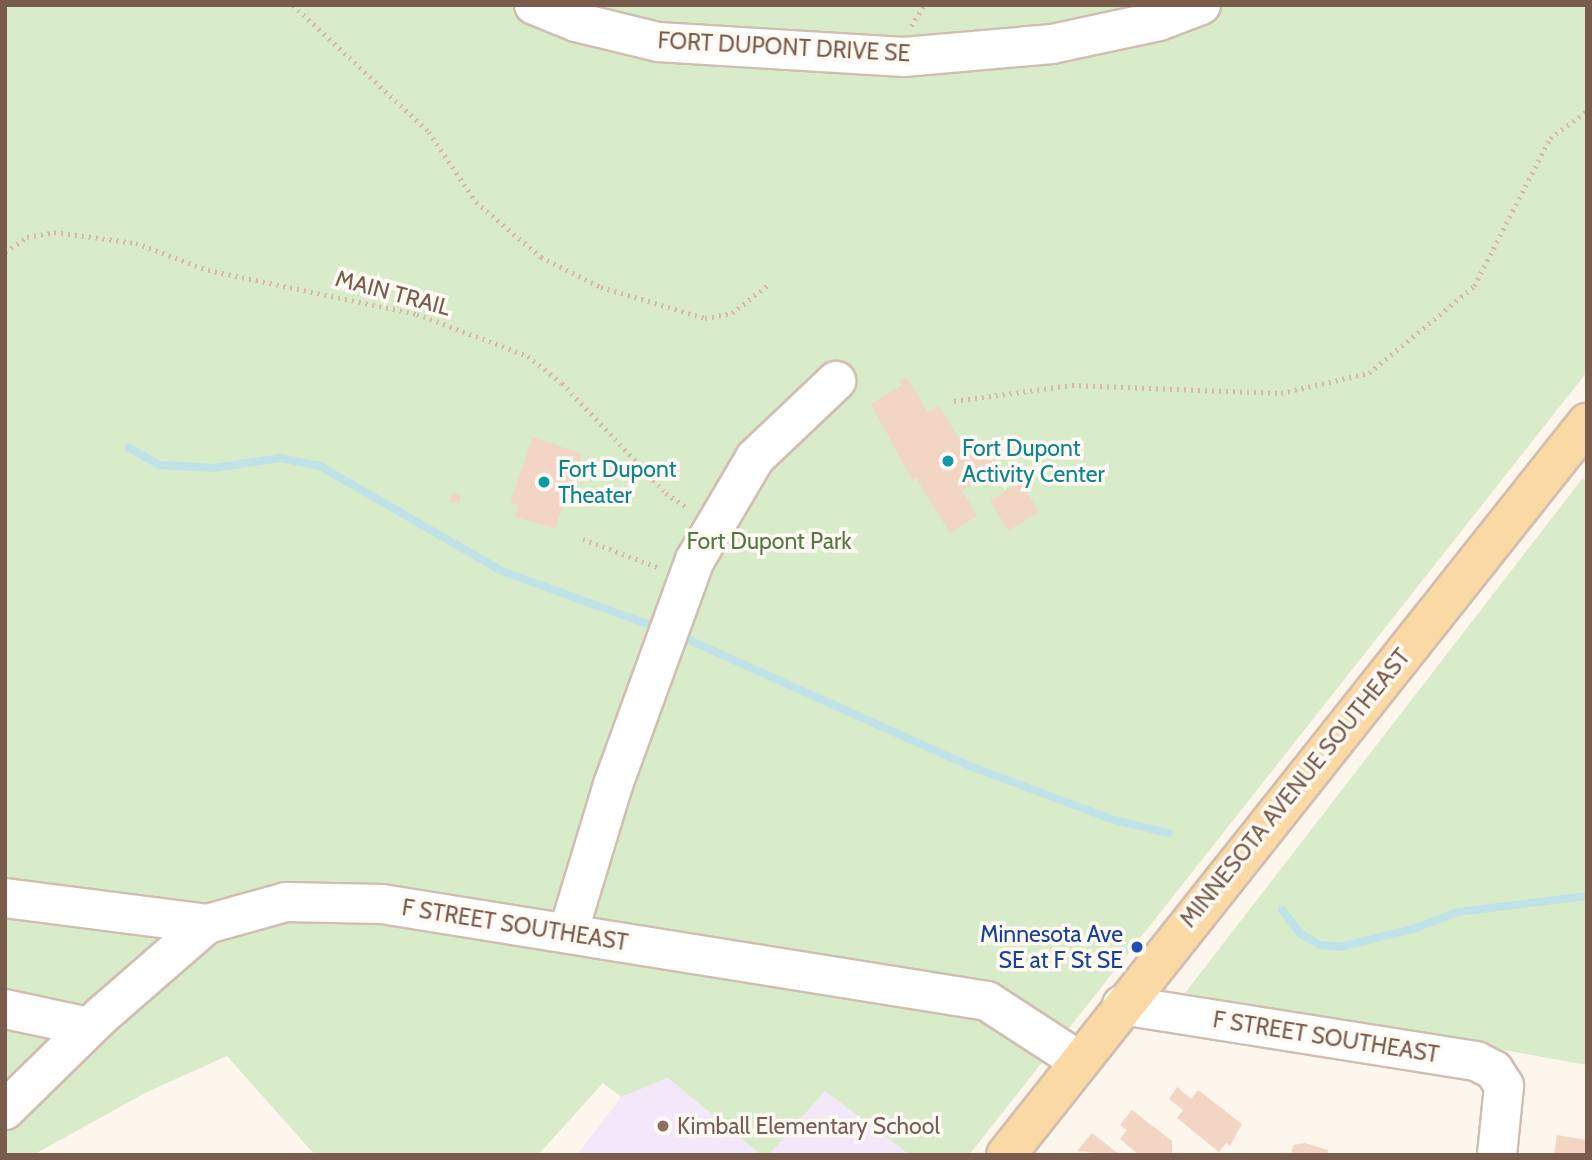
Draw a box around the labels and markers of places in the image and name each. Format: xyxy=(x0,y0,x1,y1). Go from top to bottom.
place label: Fort Dupont Activity Center xyxy=(962,434,1105,488)
marker: Fort Dupont Activity Center xyxy=(940,453,956,469)
place label: Fort Dupont Theater xyxy=(558,455,676,509)
marker: Fort Dupont Theater xyxy=(536,474,552,490)
place label: Minnesota Ave SE at F St SE xyxy=(980,920,1123,974)
marker: Minnesota Ave SE at F St SE xyxy=(1129,939,1145,955)
place label: Kimball Elementary School xyxy=(677,1112,940,1140)
marker: Kimball Elementary School xyxy=(655,1118,671,1134)

